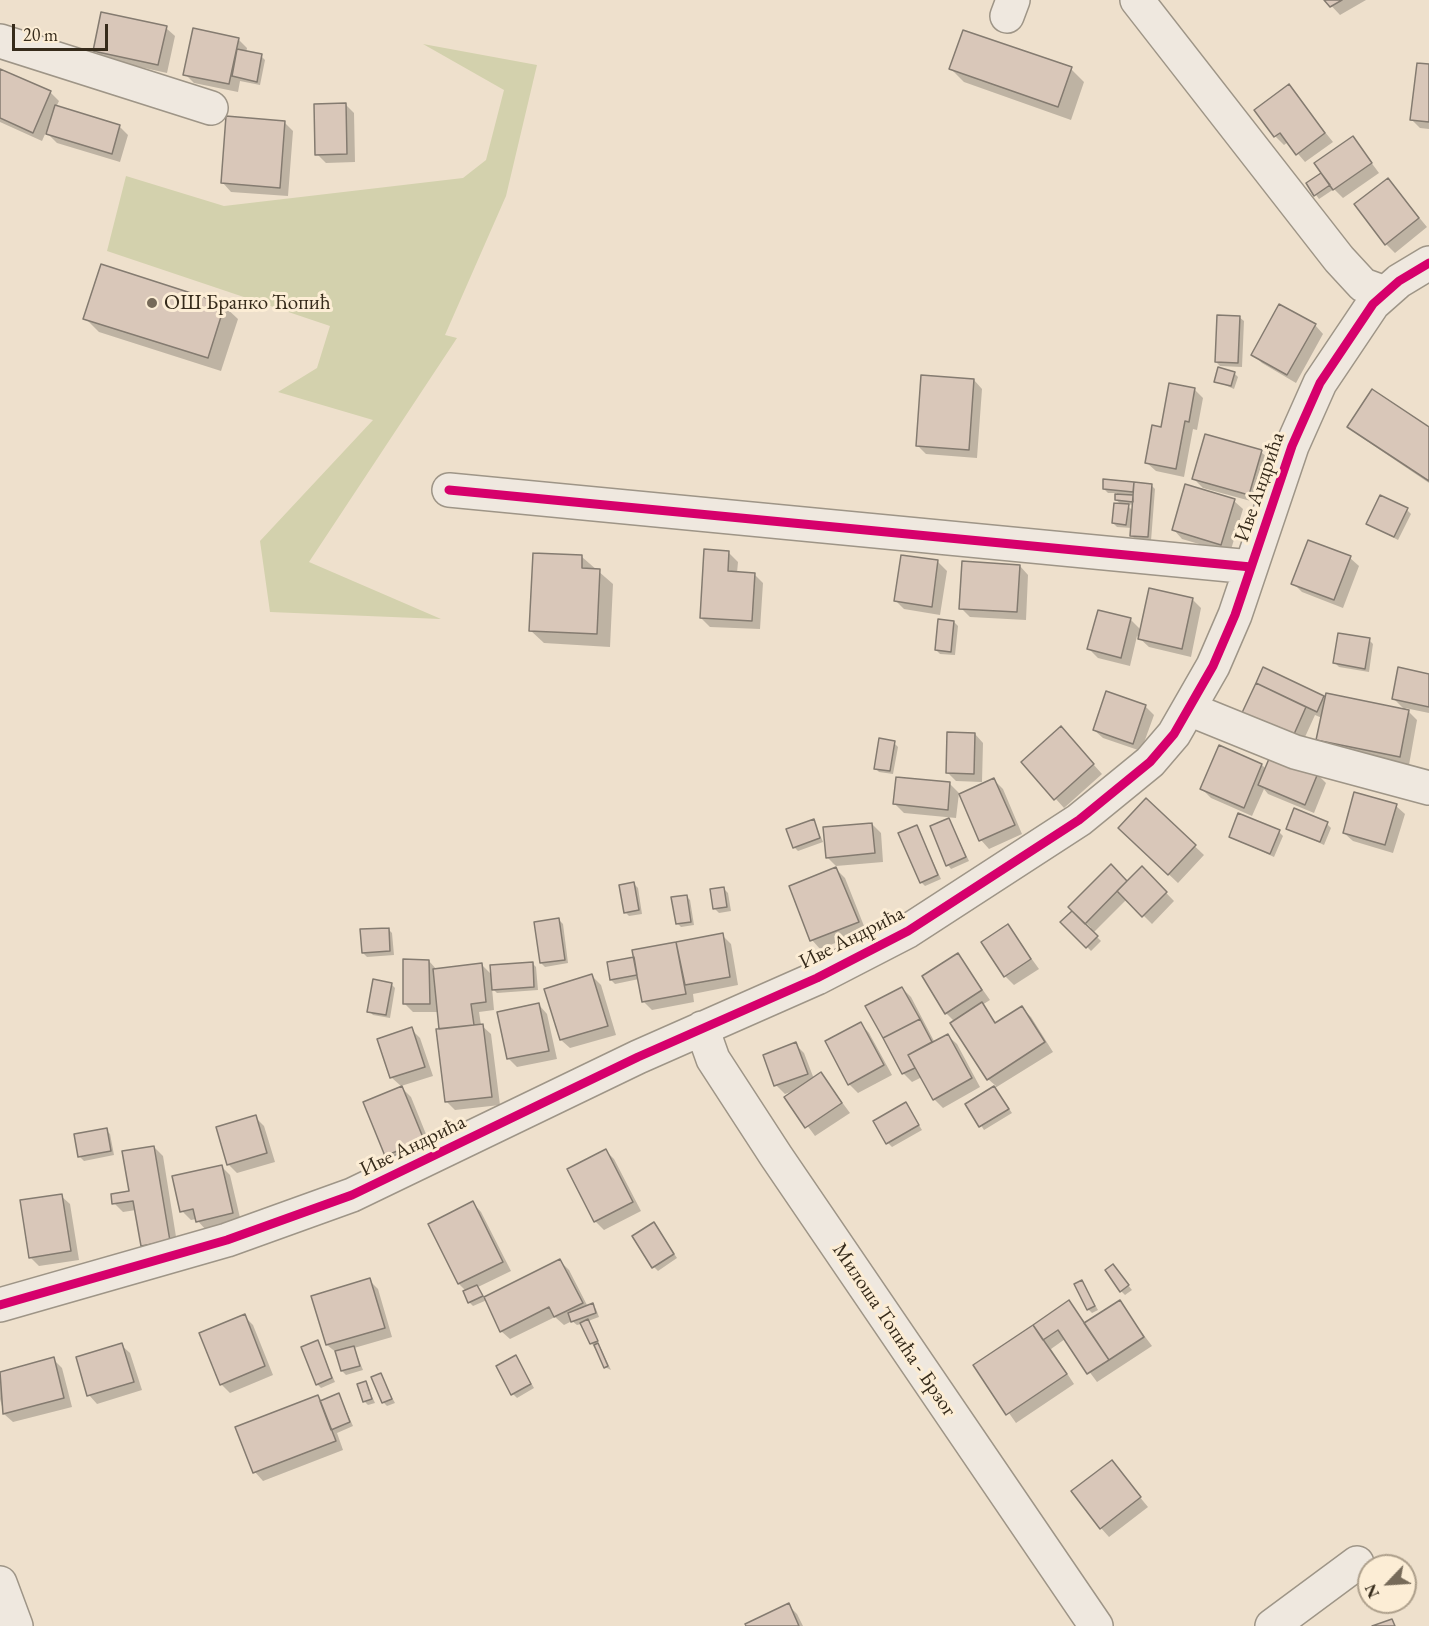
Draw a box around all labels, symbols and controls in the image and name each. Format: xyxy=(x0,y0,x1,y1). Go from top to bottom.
scale bar xyxy=(15,12,111,50)
text: 20 m xyxy=(23,23,58,46)
place label: ОШ Бранко Ћопић xyxy=(164,290,331,316)
marker: ОШ Бранко Ћопић xyxy=(145,296,159,310)
street label: Иве Андрића xyxy=(1229,429,1291,545)
street label: Иве Андрића xyxy=(795,901,909,975)
street label: Иве Андрића xyxy=(356,1110,470,1182)
street label: Милоша Топића - Брзог xyxy=(827,1239,961,1421)
north arrow xyxy=(1357,1554,1417,1614)
text: N xyxy=(1360,1581,1384,1601)

